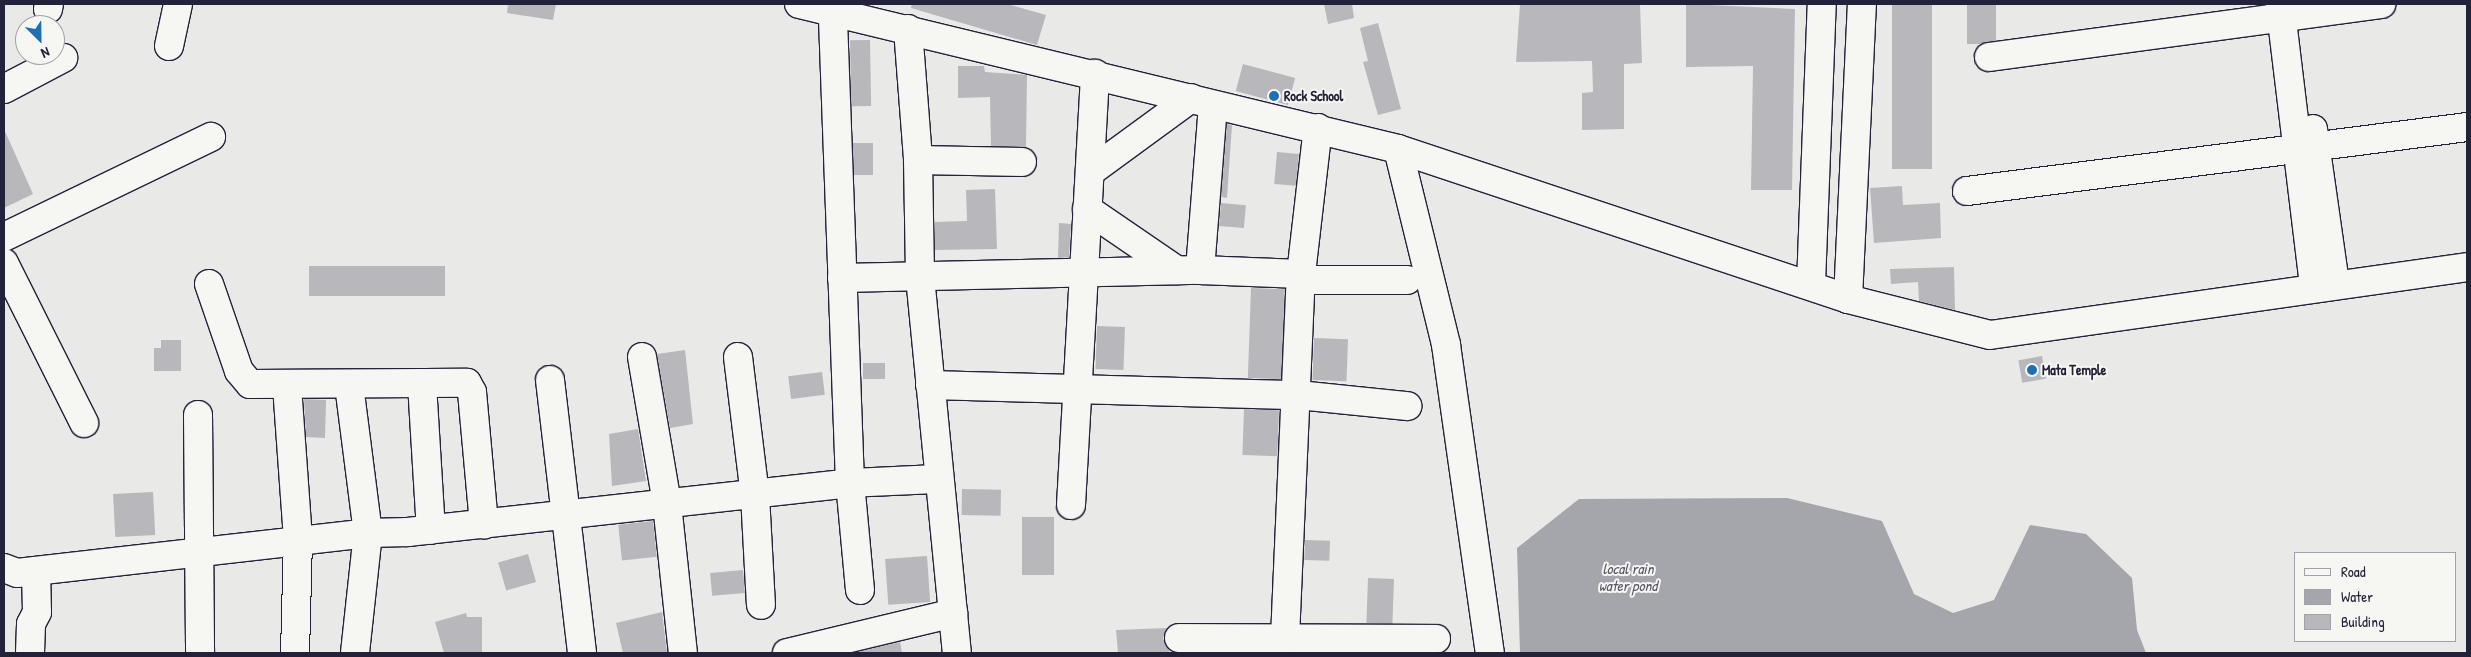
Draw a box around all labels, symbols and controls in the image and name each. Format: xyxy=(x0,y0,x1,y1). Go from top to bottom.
north arrow xyxy=(15,15,65,65)
text: N xyxy=(39,43,53,64)
place label: Rock School xyxy=(1284,88,1343,104)
marker: Rock School xyxy=(1268,90,1280,102)
place label: Mata Temple xyxy=(2042,362,2106,378)
marker: Mata Temple xyxy=(2026,364,2038,376)
legend xyxy=(2294,552,2456,642)
water label: local rain water pond xyxy=(1599,559,1657,594)
text: Road xyxy=(2341,561,2366,582)
text: Water xyxy=(2341,586,2373,607)
text: Building xyxy=(2341,611,2385,632)

